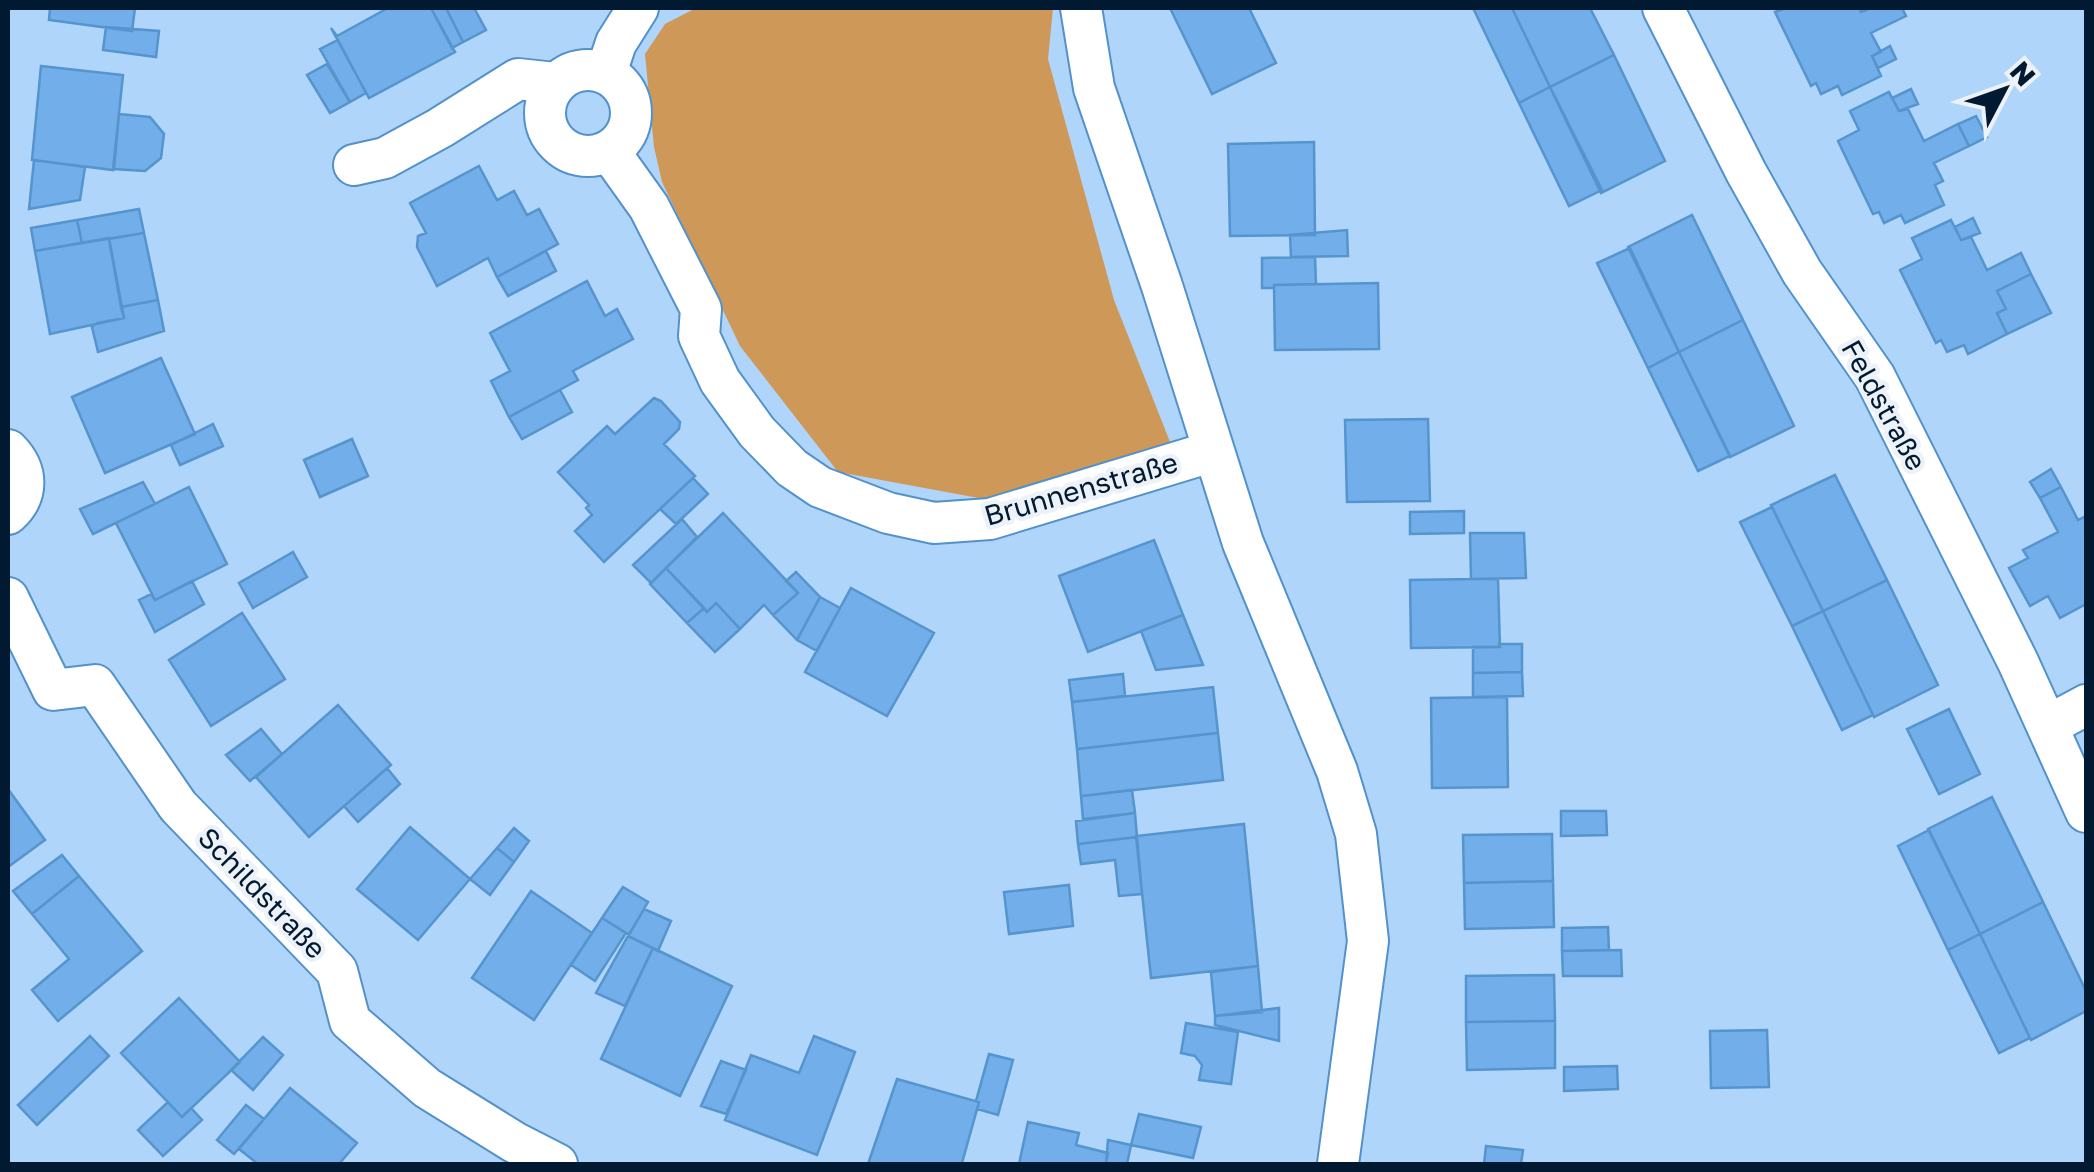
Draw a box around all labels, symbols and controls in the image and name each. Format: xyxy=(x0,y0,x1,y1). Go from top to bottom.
north arrow xyxy=(1954,40,2054,140)
text: N xyxy=(2004,54,2043,92)
street label: Feldstraße xyxy=(1835,334,1934,476)
street label: Brunnenstraße xyxy=(980,445,1181,532)
street label: Schildstraße xyxy=(192,820,333,965)

